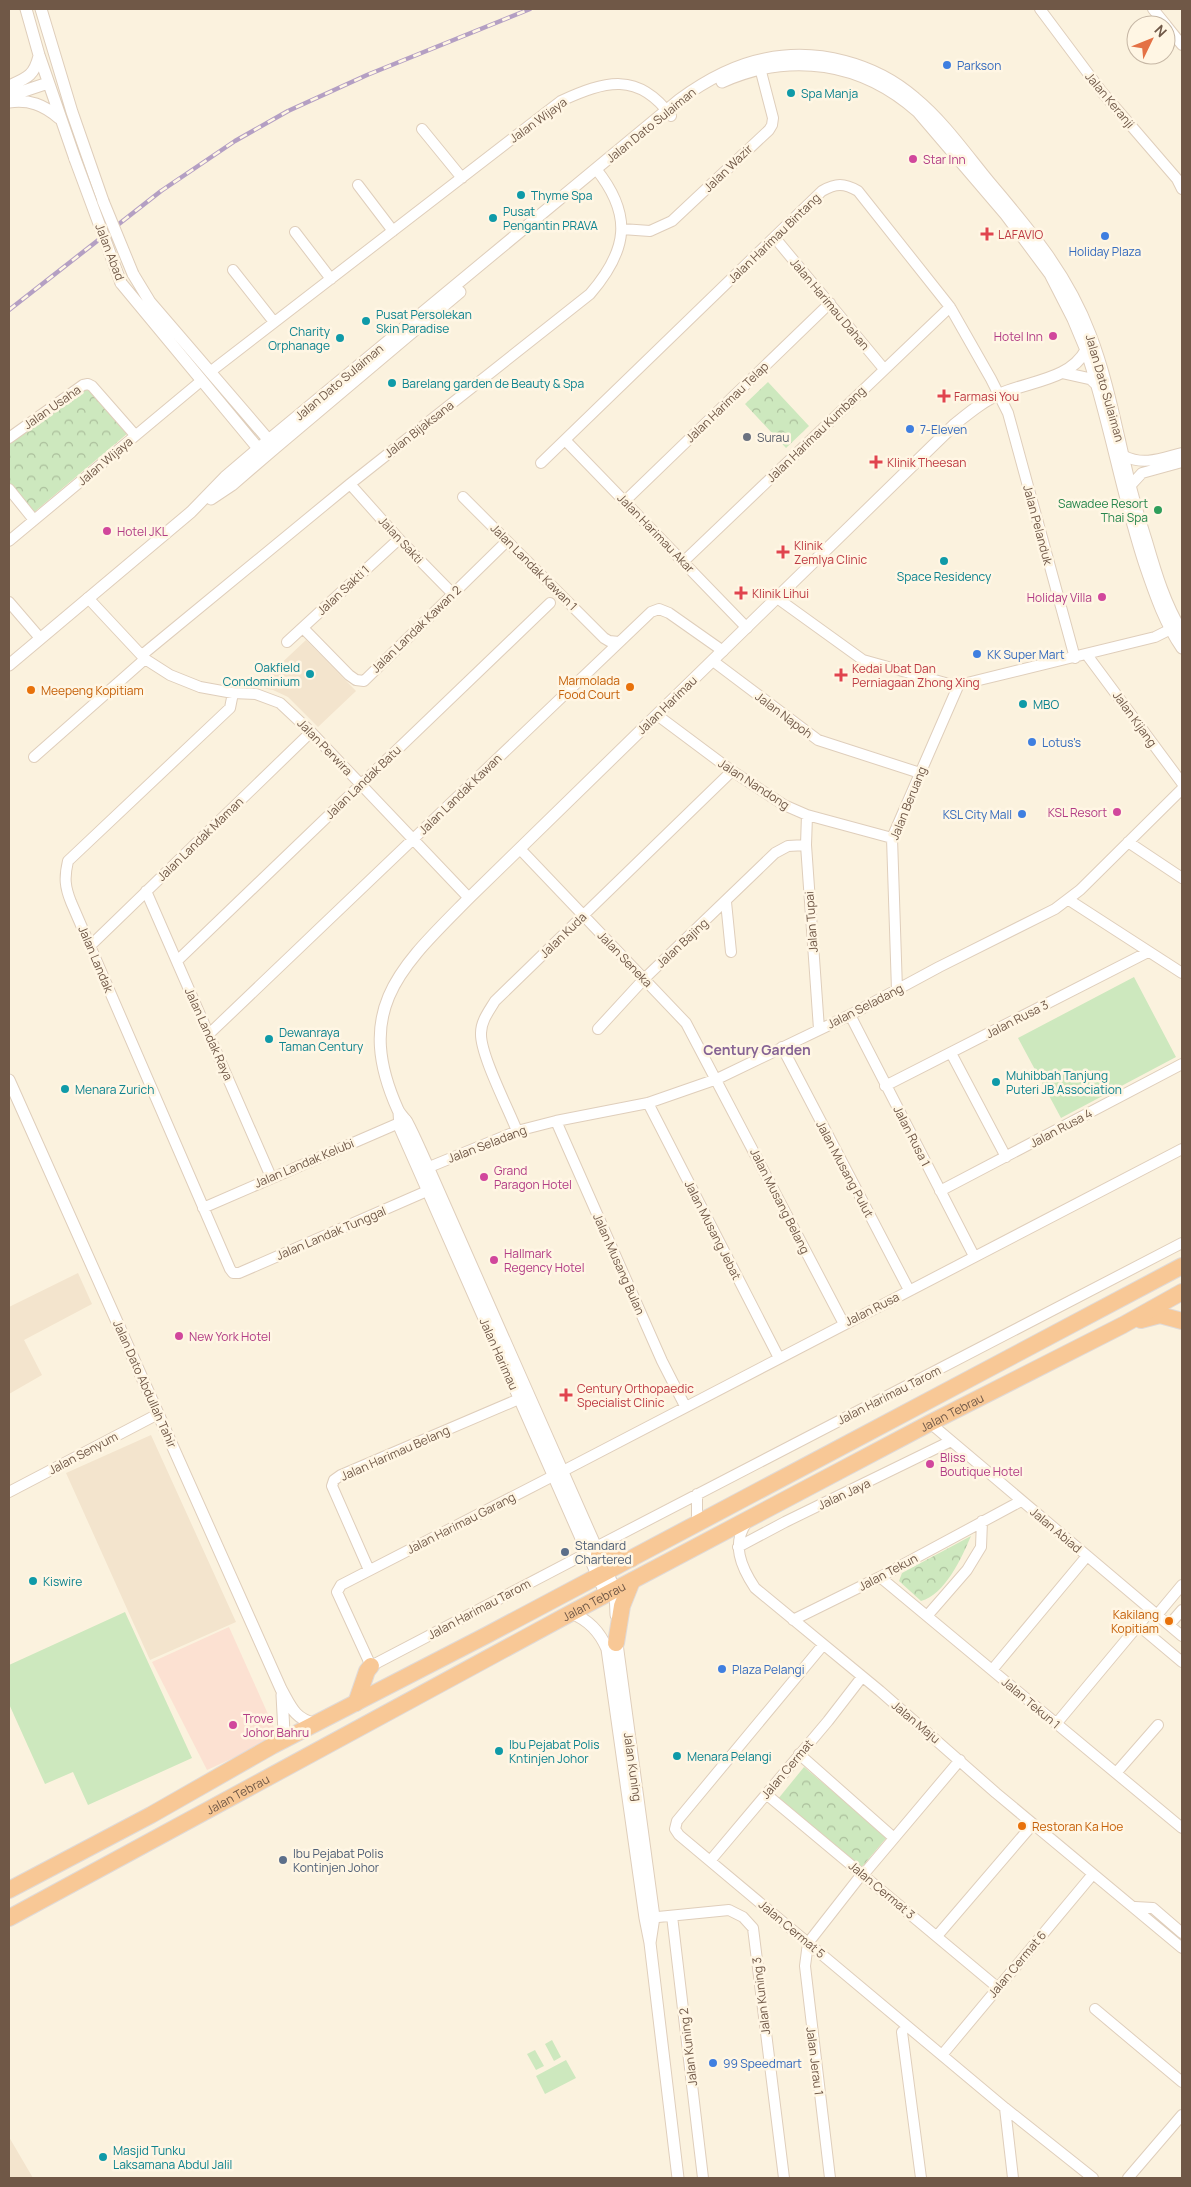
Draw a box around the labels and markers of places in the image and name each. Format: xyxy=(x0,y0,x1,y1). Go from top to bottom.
place label: Parkson xyxy=(957,57,1001,74)
marker: Parkson xyxy=(941,59,953,71)
place label: Spa Manja xyxy=(801,85,858,102)
marker: Spa Manja xyxy=(785,87,797,99)
place label: Star Inn xyxy=(923,151,966,168)
marker: Star Inn xyxy=(907,153,919,165)
place label: Thyme Spa xyxy=(531,187,592,204)
marker: Thyme Spa xyxy=(515,189,527,201)
place label: Pusat Pengantin PRAVA xyxy=(503,203,598,234)
marker: Pusat Pengantin PRAVA xyxy=(487,212,499,224)
place label: LAFAVIO xyxy=(998,226,1043,243)
marker: LAFAVIO xyxy=(980,227,994,241)
marker: Holiday Plaza xyxy=(1099,230,1111,242)
place label: Holiday Plaza xyxy=(1069,243,1141,260)
place label: Pusat Persolekan Skin Paradise xyxy=(376,306,472,337)
marker: Pusat Persolekan Skin Paradise xyxy=(360,315,372,327)
place label: Charity Orphanage xyxy=(268,323,331,354)
place label: Hotel Inn xyxy=(994,328,1043,345)
marker: Hotel Inn xyxy=(1047,330,1059,342)
marker: Charity Orphanage xyxy=(334,332,346,344)
place label: Barelang garden de Beauty & Spa xyxy=(402,375,584,392)
marker: Barelang garden de Beauty & Spa xyxy=(386,377,398,389)
place label: Farmasi You xyxy=(954,388,1019,405)
marker: Farmasi You xyxy=(938,390,950,402)
place label: 7-Eleven xyxy=(920,421,967,438)
marker: 7-Eleven xyxy=(904,423,916,435)
place label: Surau xyxy=(757,429,789,446)
marker: Surau xyxy=(741,431,753,443)
place label: Klinik Theesan xyxy=(887,454,966,471)
marker: Klinik Theesan xyxy=(869,455,883,469)
place label: Sawadee Resort Thai Spa xyxy=(1058,495,1148,526)
marker: Sawadee Resort Thai Spa xyxy=(1152,504,1164,516)
place label: Hotel JKL xyxy=(117,523,168,540)
marker: Hotel JKL xyxy=(101,525,113,537)
place label: Klinik Zemlya Clinic xyxy=(794,537,867,568)
marker: Klinik Zemlya Clinic xyxy=(776,545,790,559)
marker: Space Residency xyxy=(938,555,950,567)
place label: Space Residency xyxy=(897,568,992,585)
place label: Klinik Lihui xyxy=(752,585,809,602)
marker: Klinik Lihui xyxy=(734,586,748,600)
place label: Holiday Villa xyxy=(1027,589,1092,606)
marker: Holiday Villa xyxy=(1096,591,1108,603)
place label: KK Super Mart xyxy=(987,646,1065,663)
marker: KK Super Mart xyxy=(971,648,983,660)
place label: Oakfield Condominium xyxy=(223,659,300,690)
place label: Kedai Ubat Dan Perniagaan Zhong Xing xyxy=(852,660,980,691)
marker: Oakfield Condominium xyxy=(304,668,316,680)
marker: Kedai Ubat Dan Perniagaan Zhong Xing xyxy=(834,668,848,682)
place label: Marmolada Food Court xyxy=(558,672,620,703)
marker: Marmolada Food Court xyxy=(624,681,636,693)
place label: Meepeng Kopitiam xyxy=(41,682,144,699)
marker: Meepeng Kopitiam xyxy=(25,684,37,696)
place label: MBO xyxy=(1033,696,1059,713)
marker: MBO xyxy=(1017,698,1029,710)
place label: Lotus's xyxy=(1042,734,1081,751)
marker: Lotus's xyxy=(1026,736,1038,748)
place label: KSL Resort xyxy=(1048,804,1107,821)
place label: KSL City Mall xyxy=(943,806,1012,823)
marker: KSL Resort xyxy=(1111,806,1123,818)
marker: KSL City Mall xyxy=(1016,808,1028,820)
place label: Dewanraya Taman Century xyxy=(279,1024,364,1055)
marker: Dewanraya Taman Century xyxy=(263,1033,275,1045)
place label: Muhibbah Tanjung Puteri JB Association xyxy=(1006,1067,1122,1098)
marker: Muhibbah Tanjung Puteri JB Association xyxy=(990,1076,1002,1088)
place label: Menara Zurich xyxy=(75,1081,154,1098)
marker: Menara Zurich xyxy=(59,1083,71,1095)
place label: Grand Paragon Hotel xyxy=(494,1162,572,1193)
marker: Grand Paragon Hotel xyxy=(478,1171,490,1183)
place label: Hallmark Regency Hotel xyxy=(504,1245,584,1276)
marker: Hallmark Regency Hotel xyxy=(488,1254,500,1266)
place label: New York Hotel xyxy=(189,1328,271,1345)
marker: New York Hotel xyxy=(173,1330,185,1342)
place label: Century Orthopaedic Specialist Clinic xyxy=(577,1380,694,1411)
marker: Century Orthopaedic Specialist Clinic xyxy=(559,1388,573,1402)
place label: Bliss Boutique Hotel xyxy=(940,1449,1023,1480)
marker: Bliss Boutique Hotel xyxy=(924,1458,936,1470)
place label: Standard Chartered xyxy=(575,1537,632,1568)
marker: Standard Chartered xyxy=(559,1546,571,1558)
place label: Kiswire xyxy=(43,1573,82,1590)
marker: Kiswire xyxy=(27,1575,39,1587)
place label: Kakilang Kopitiam xyxy=(1111,1606,1159,1637)
marker: Kakilang Kopitiam xyxy=(1163,1615,1175,1627)
place label: Plaza Pelangi xyxy=(732,1661,805,1678)
marker: Plaza Pelangi xyxy=(716,1663,728,1675)
place label: Trove Johor Bahru xyxy=(243,1710,309,1741)
marker: Trove Johor Bahru xyxy=(227,1719,239,1731)
place label: Ibu Pejabat Polis Kntinjen Johor xyxy=(509,1736,600,1767)
marker: Ibu Pejabat Polis Kntinjen Johor xyxy=(493,1745,505,1757)
place label: Menara Pelangi xyxy=(687,1748,772,1765)
marker: Menara Pelangi xyxy=(671,1750,683,1762)
place label: Restoran Ka Hoe xyxy=(1032,1818,1123,1835)
marker: Restoran Ka Hoe xyxy=(1016,1820,1028,1832)
place label: Ibu Pejabat Polis Kontinjen Johor xyxy=(293,1845,384,1876)
marker: Ibu Pejabat Polis Kontinjen Johor xyxy=(277,1854,289,1866)
place label: 99 Speedmart xyxy=(723,2055,802,2072)
marker: 99 Speedmart xyxy=(707,2057,719,2069)
place label: Masjid Tunku Laksamana Abdul Jalil xyxy=(113,2142,232,2173)
marker: Masjid Tunku Laksamana Abdul Jalil xyxy=(97,2151,109,2163)

